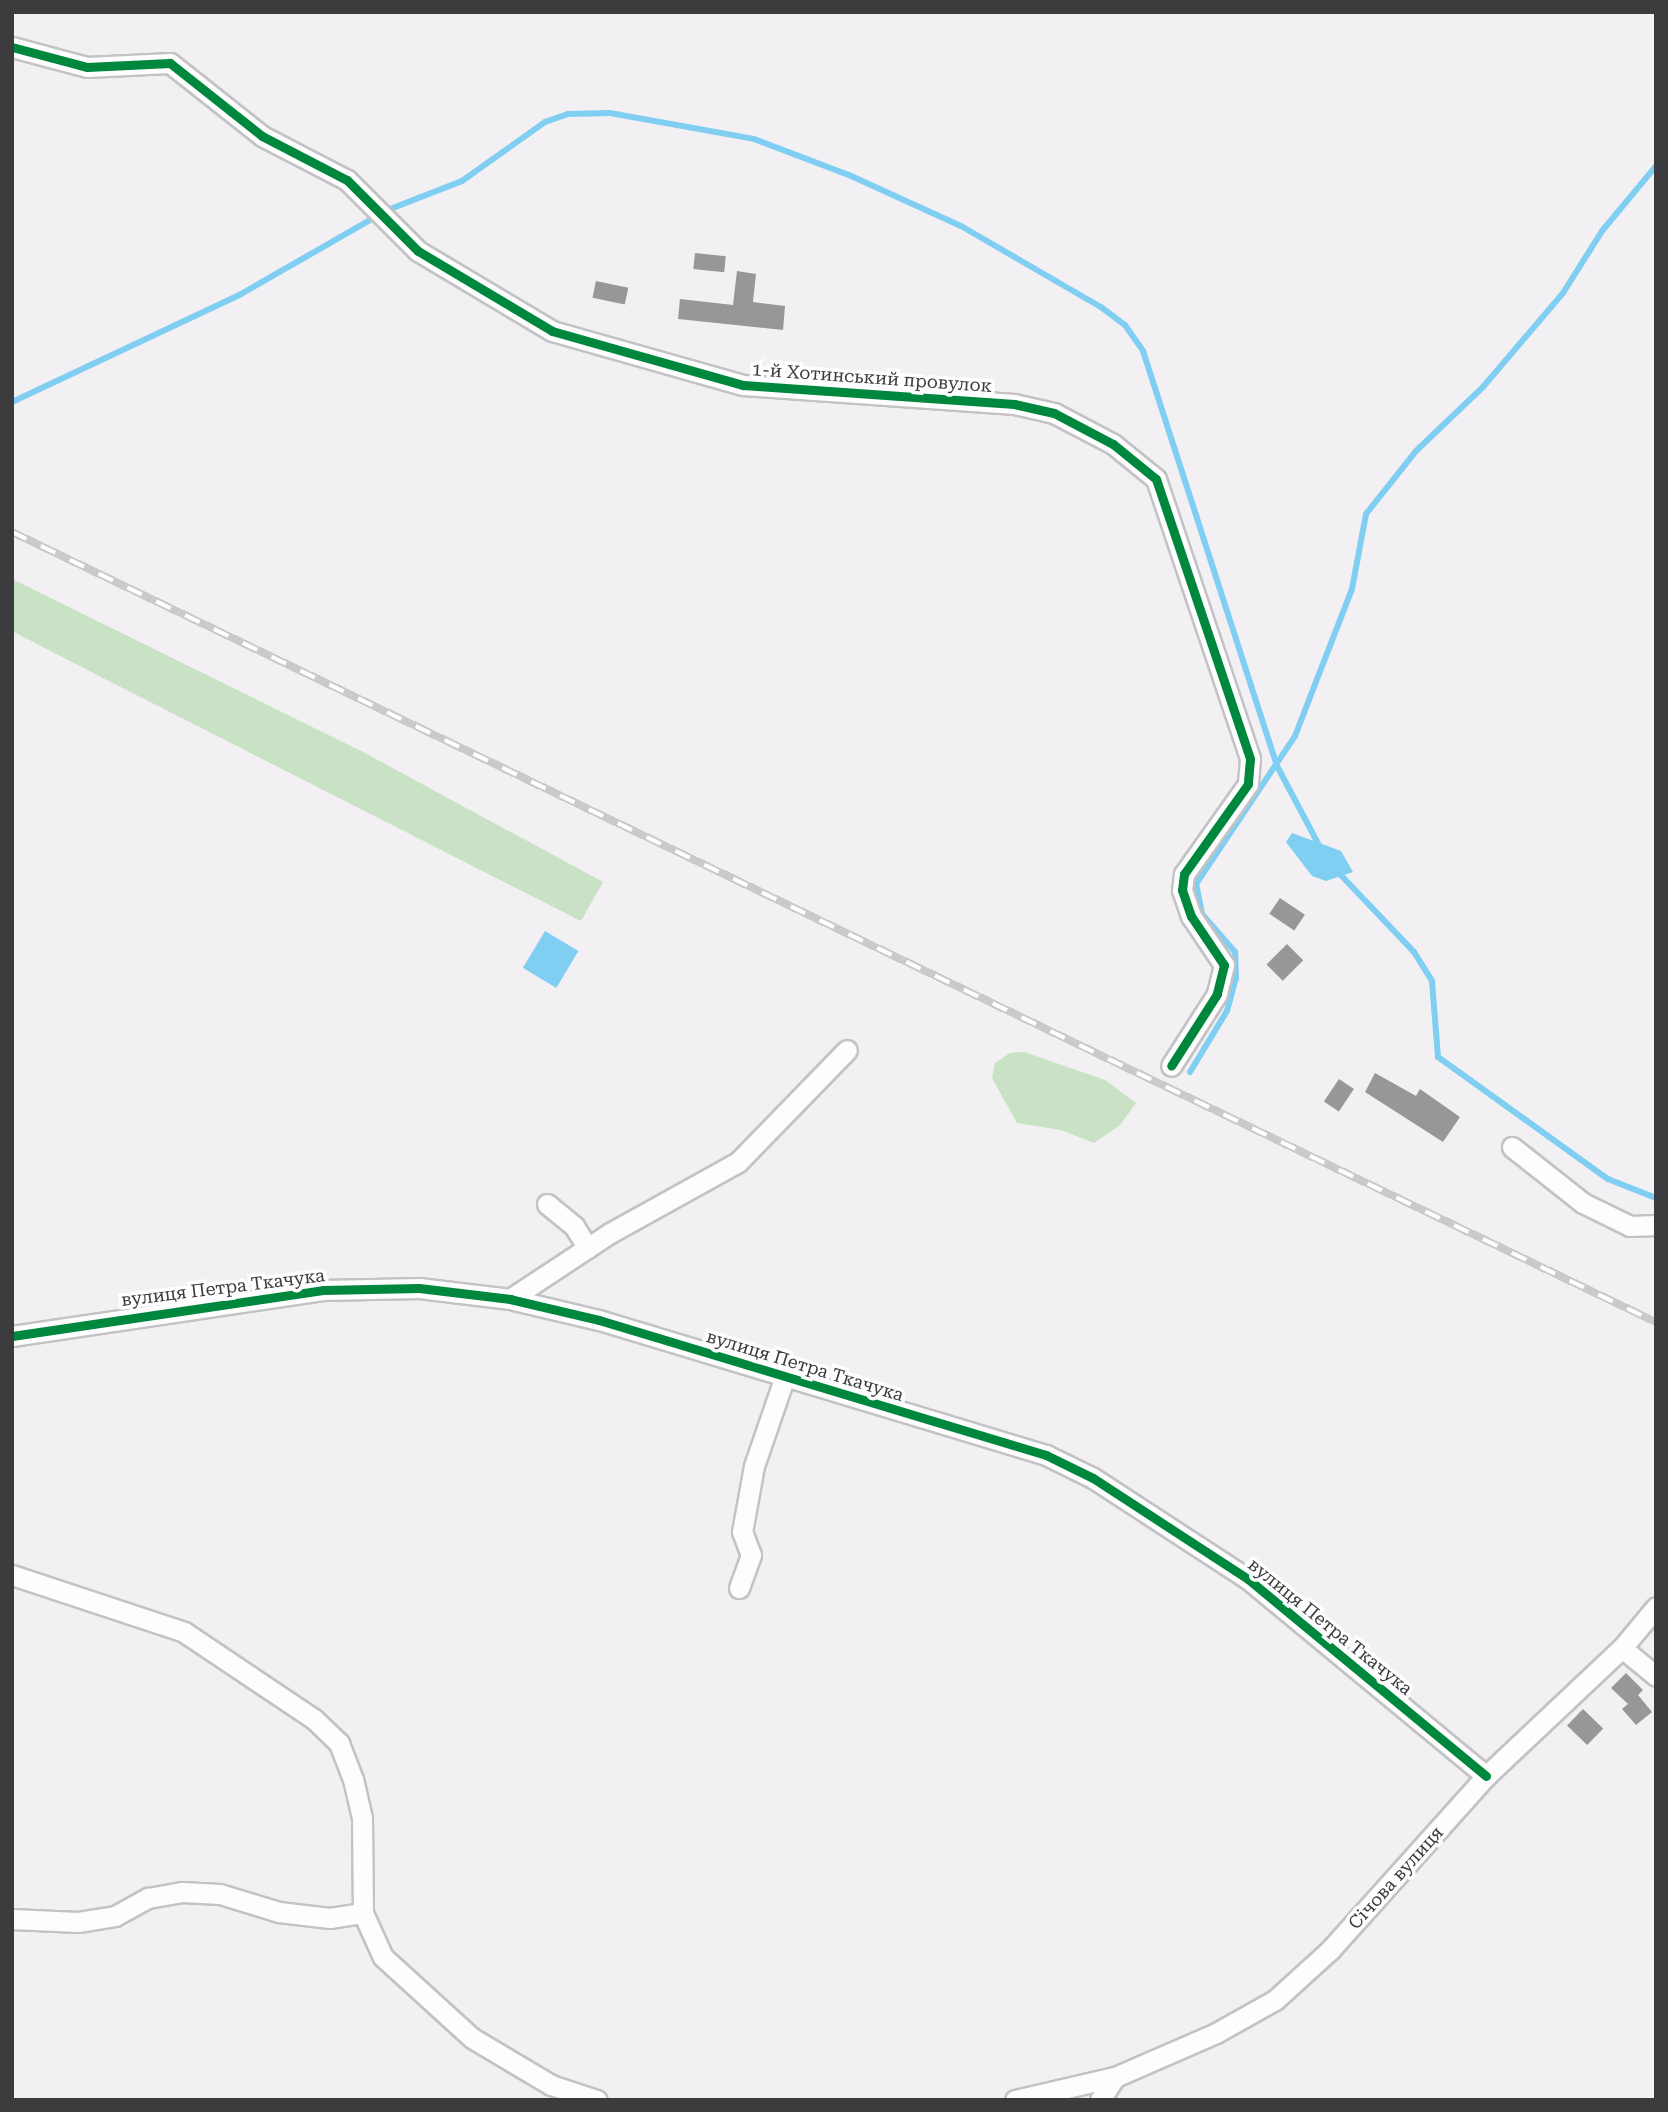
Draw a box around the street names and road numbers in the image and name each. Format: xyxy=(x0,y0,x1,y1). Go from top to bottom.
street label: 1-й Хотинський провулок xyxy=(751,359,993,397)
street label: вулиця Петра Ткачука xyxy=(120,1265,326,1311)
street label: вулиця Петра Ткачука xyxy=(704,1326,906,1406)
street label: вулиця Петра Ткачука xyxy=(1244,1554,1416,1700)
street label: Січова вулиця xyxy=(1344,1822,1448,1934)

